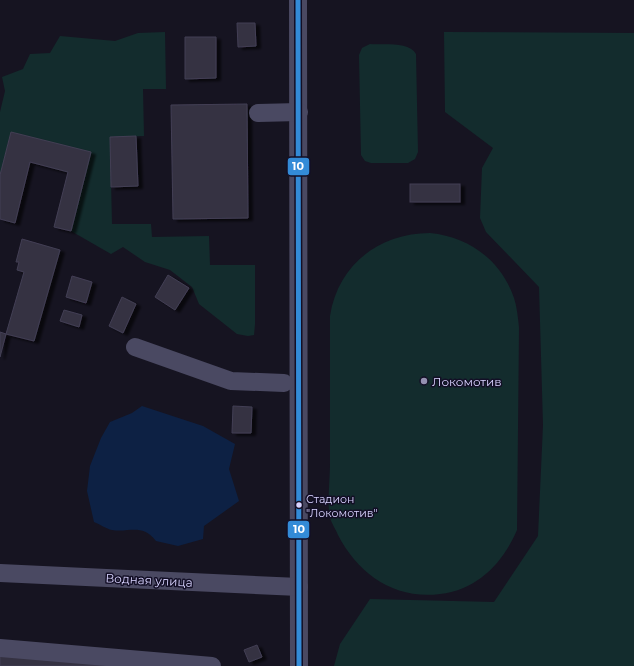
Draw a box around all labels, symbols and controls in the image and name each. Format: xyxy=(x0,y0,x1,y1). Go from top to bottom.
line badge: 10 xyxy=(287,157,310,176)
text: 10 xyxy=(292,159,304,173)
place label: Локомотив xyxy=(432,374,502,389)
marker: Локомотив xyxy=(419,376,429,386)
place label: Стадион "Локомотив" xyxy=(306,492,378,520)
marker: Стадион "Локомотив" xyxy=(294,500,304,510)
line badge: 10 xyxy=(287,520,310,539)
text: 10 xyxy=(293,522,305,536)
street label: Водная улица xyxy=(105,570,193,590)

